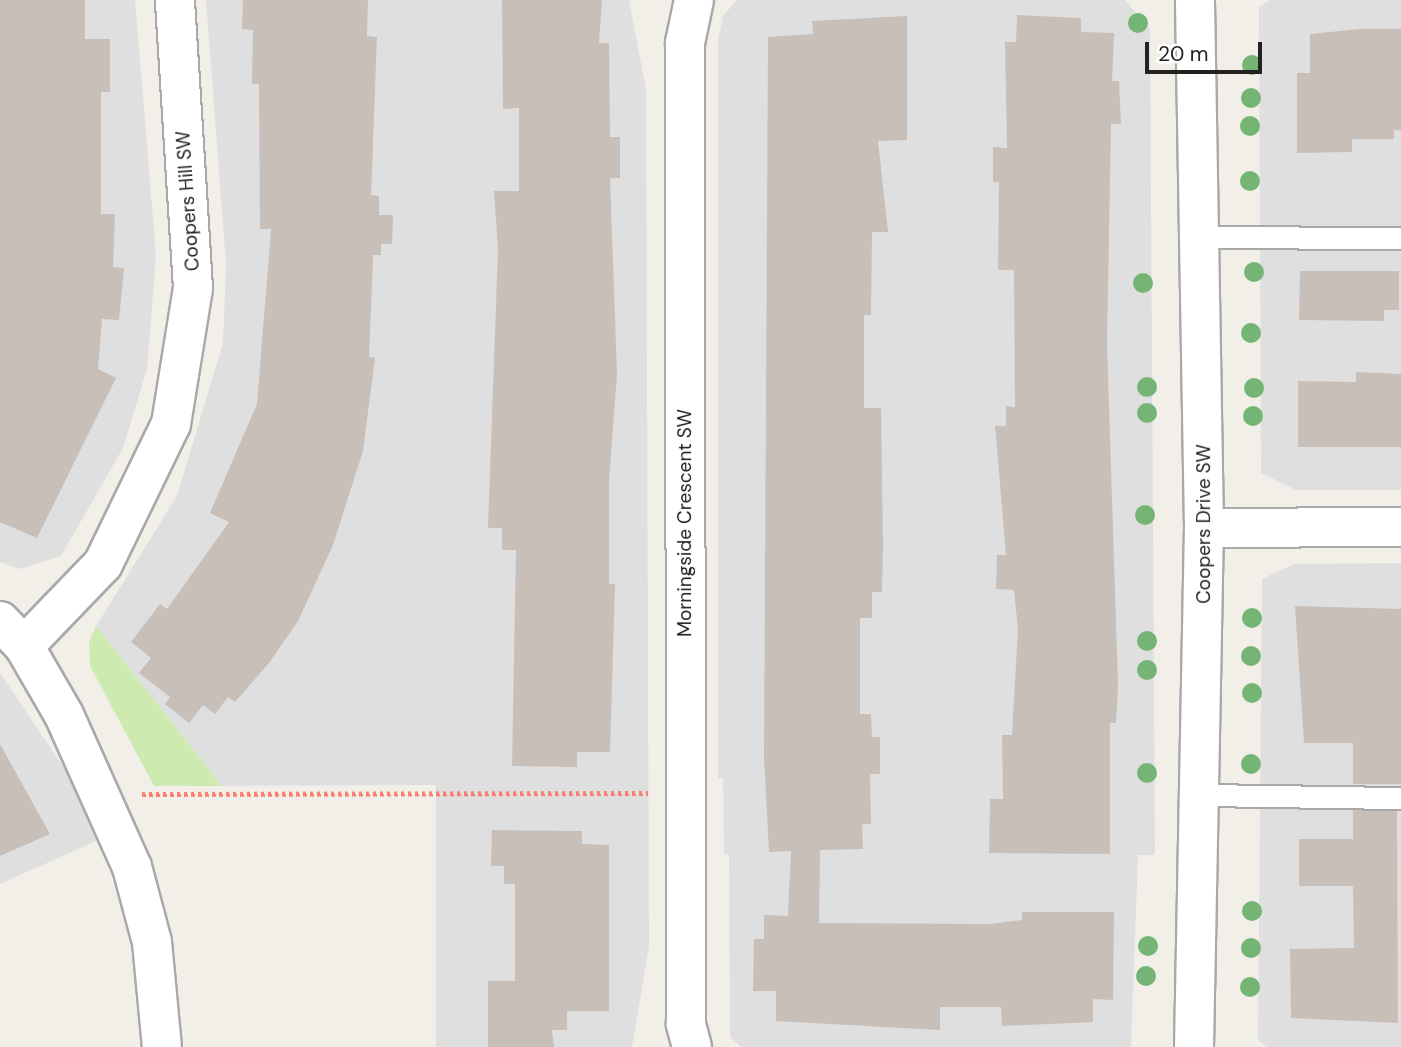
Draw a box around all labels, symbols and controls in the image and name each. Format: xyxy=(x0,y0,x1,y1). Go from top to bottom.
scale bar xyxy=(1149,28,1266,72)
text: 20 m xyxy=(1158,40,1209,68)
street label: Coopers Hill SW xyxy=(172,130,204,272)
street label: Morningside Crescent SW xyxy=(674,409,696,637)
street label: Coopers Drive SW xyxy=(1193,444,1215,604)

